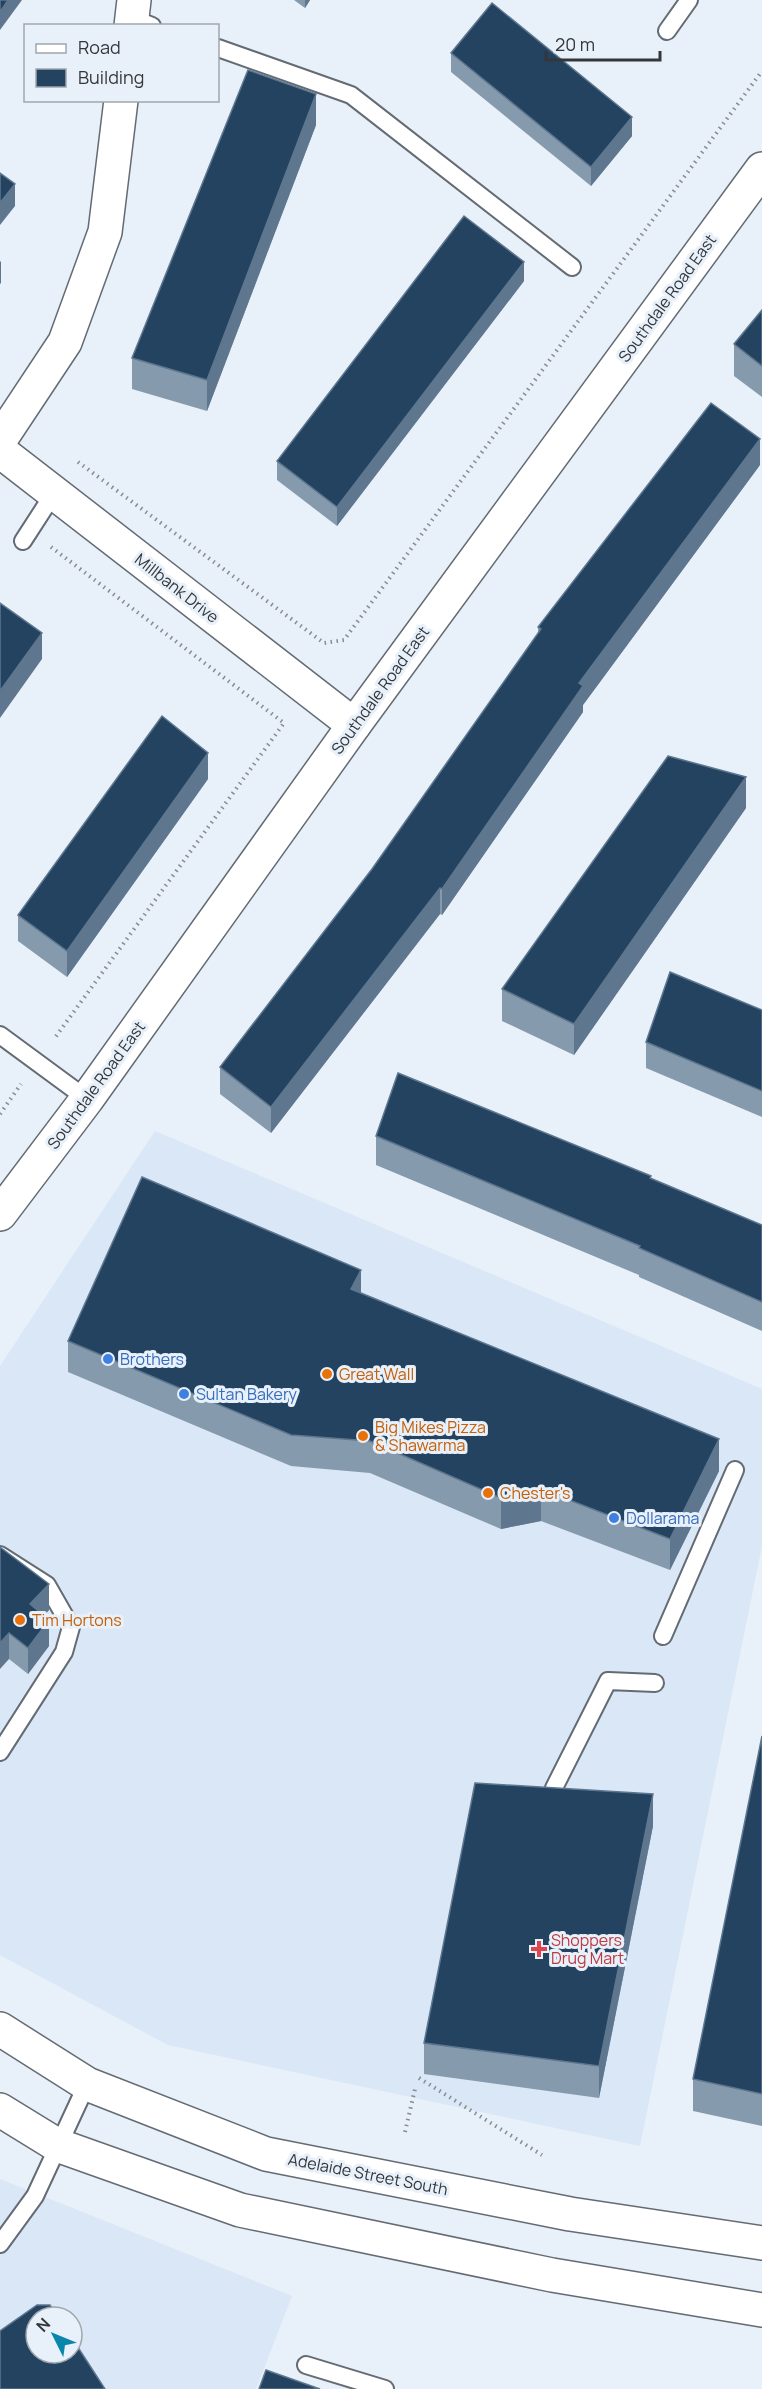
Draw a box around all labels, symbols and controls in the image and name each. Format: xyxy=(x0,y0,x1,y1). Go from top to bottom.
legend xyxy=(24,24,219,102)
scale bar xyxy=(546,24,660,62)
text: 20 m xyxy=(555,32,595,56)
text: Road xyxy=(78,35,121,59)
text: Building xyxy=(78,65,144,89)
street label: Southdale Road East xyxy=(613,230,721,366)
street label: Millbank Drive xyxy=(130,548,224,628)
street label: Southdale Road East xyxy=(326,622,434,758)
street label: Southdale Road East xyxy=(42,1017,150,1153)
place label: Brothers xyxy=(120,1348,184,1370)
marker: Brothers xyxy=(101,1352,115,1366)
place label: Great Wall xyxy=(339,1363,414,1385)
marker: Great Wall xyxy=(320,1367,334,1381)
place label: Sultan Bakery xyxy=(196,1383,298,1405)
marker: Sultan Bakery xyxy=(177,1387,191,1401)
place label: Big Mikes Pizza & Shawarma xyxy=(375,1416,486,1456)
marker: Big Mikes Pizza & Shawarma xyxy=(356,1429,370,1443)
place label: Chester's xyxy=(500,1482,570,1504)
marker: Chester's xyxy=(481,1486,495,1500)
place label: Dollarama xyxy=(626,1507,699,1529)
marker: Dollarama xyxy=(607,1511,621,1525)
place label: Tim Hortons xyxy=(32,1609,122,1631)
marker: Tim Hortons xyxy=(13,1613,27,1627)
place label: Shoppers Drug Mart xyxy=(551,1929,624,1969)
marker: Shoppers Drug Mart xyxy=(532,1942,546,1956)
street label: Adelaide Street South xyxy=(286,2148,450,2200)
north arrow xyxy=(24,2305,84,2365)
text: N xyxy=(31,2313,55,2336)

